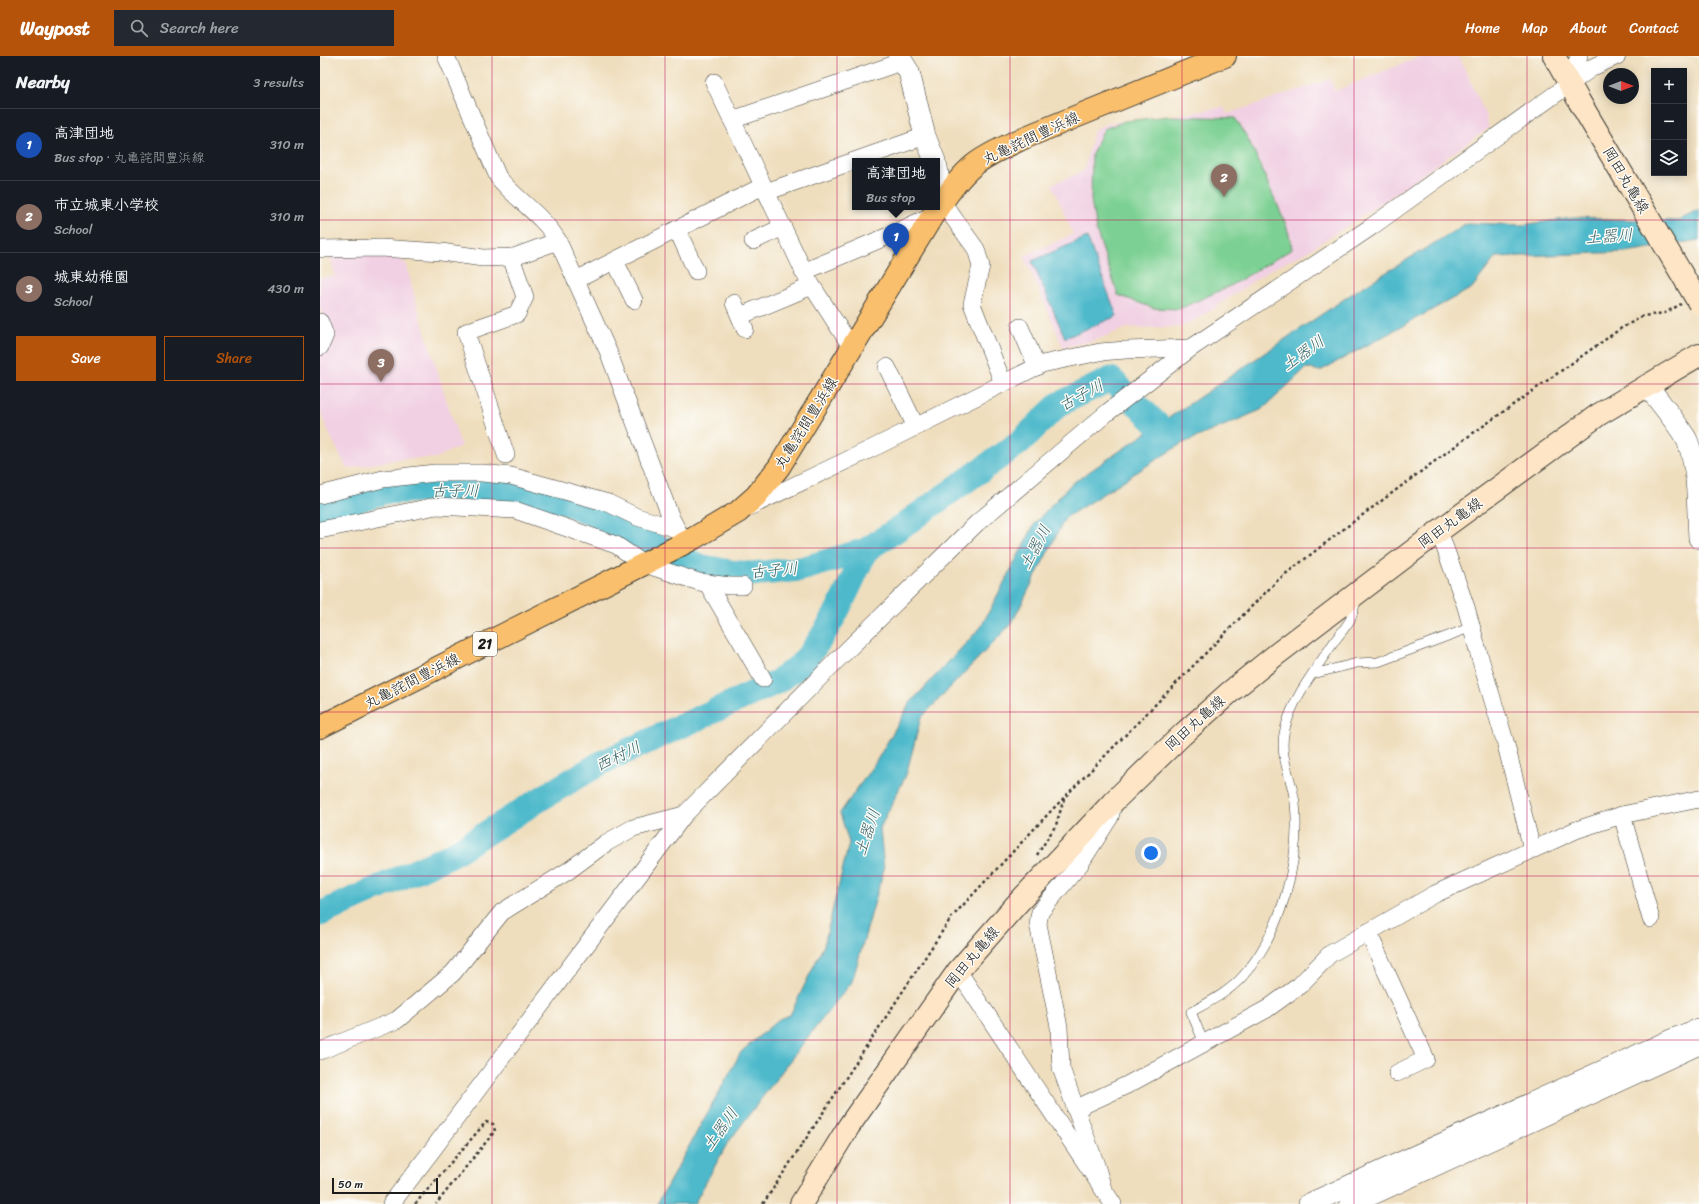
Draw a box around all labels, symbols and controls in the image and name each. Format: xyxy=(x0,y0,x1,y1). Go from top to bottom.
search box xyxy=(114,10,394,46)
text: Waypost xyxy=(20,12,90,45)
text: Search here xyxy=(160,15,239,41)
text: Home xyxy=(1465,16,1500,41)
text: Map xyxy=(1522,16,1548,41)
text: About xyxy=(1570,16,1607,41)
text: Contact xyxy=(1629,16,1679,41)
icon: search xyxy=(128,17,150,39)
text: Nearby xyxy=(16,67,70,97)
north arrow xyxy=(1603,68,1639,104)
map controls xyxy=(1651,68,1687,176)
button: + xyxy=(1651,68,1687,104)
text: 3 results xyxy=(253,71,304,94)
street label: 丸亀詫間豊浜線 xyxy=(978,104,1084,172)
button: − xyxy=(1651,104,1687,140)
text: 高津団地 xyxy=(54,120,114,146)
text: 1 xyxy=(26,133,32,156)
text: 310 m xyxy=(270,133,304,156)
button: layers xyxy=(1651,140,1687,176)
street label: 岡田丸亀線 xyxy=(1596,141,1656,219)
text: Bus stop · 丸亀詫間豊浜線 xyxy=(54,146,204,169)
popup xyxy=(852,158,940,210)
text: 高津団地 xyxy=(866,160,926,186)
pin: 2 xyxy=(1211,164,1237,197)
text: Bus stop xyxy=(866,186,915,209)
text: 市立城東小学校 xyxy=(54,192,159,218)
text: 2 xyxy=(25,205,33,228)
text: 310 m xyxy=(270,205,304,228)
text: School xyxy=(54,218,92,241)
water label: 土器川 xyxy=(1584,220,1634,252)
pin: 1 xyxy=(883,223,909,256)
text: 城東幼稚園 xyxy=(54,264,129,290)
text: 3 xyxy=(25,277,33,300)
text: 430 m xyxy=(267,277,304,300)
text: School xyxy=(54,290,92,313)
water label: 土器川 xyxy=(1275,327,1331,379)
button: Save xyxy=(16,336,156,381)
button: Share xyxy=(164,336,304,381)
pin: 3 xyxy=(368,349,394,382)
water label: 古子川 xyxy=(1053,371,1109,419)
street label: 丸亀詫間豊浜線 xyxy=(767,372,845,474)
water label: 古子川 xyxy=(431,476,479,505)
street label: 岡田丸亀線 xyxy=(1412,490,1488,556)
water label: 土器川 xyxy=(1011,519,1059,575)
water label: 古子川 xyxy=(749,553,799,587)
road number: 21 xyxy=(473,632,497,656)
street label: 丸亀詫間豊浜線 xyxy=(359,646,465,716)
street label: 岡田丸亀線 xyxy=(1158,688,1232,758)
water label: 西村川 xyxy=(590,732,646,780)
water label: 土器川 xyxy=(845,805,889,859)
your location xyxy=(1141,843,1161,863)
street label: 岡田丸亀線 xyxy=(938,920,1006,994)
water label: 土器川 xyxy=(694,1101,746,1157)
text: 50 m xyxy=(338,1175,363,1194)
scale bar xyxy=(332,1176,438,1195)

